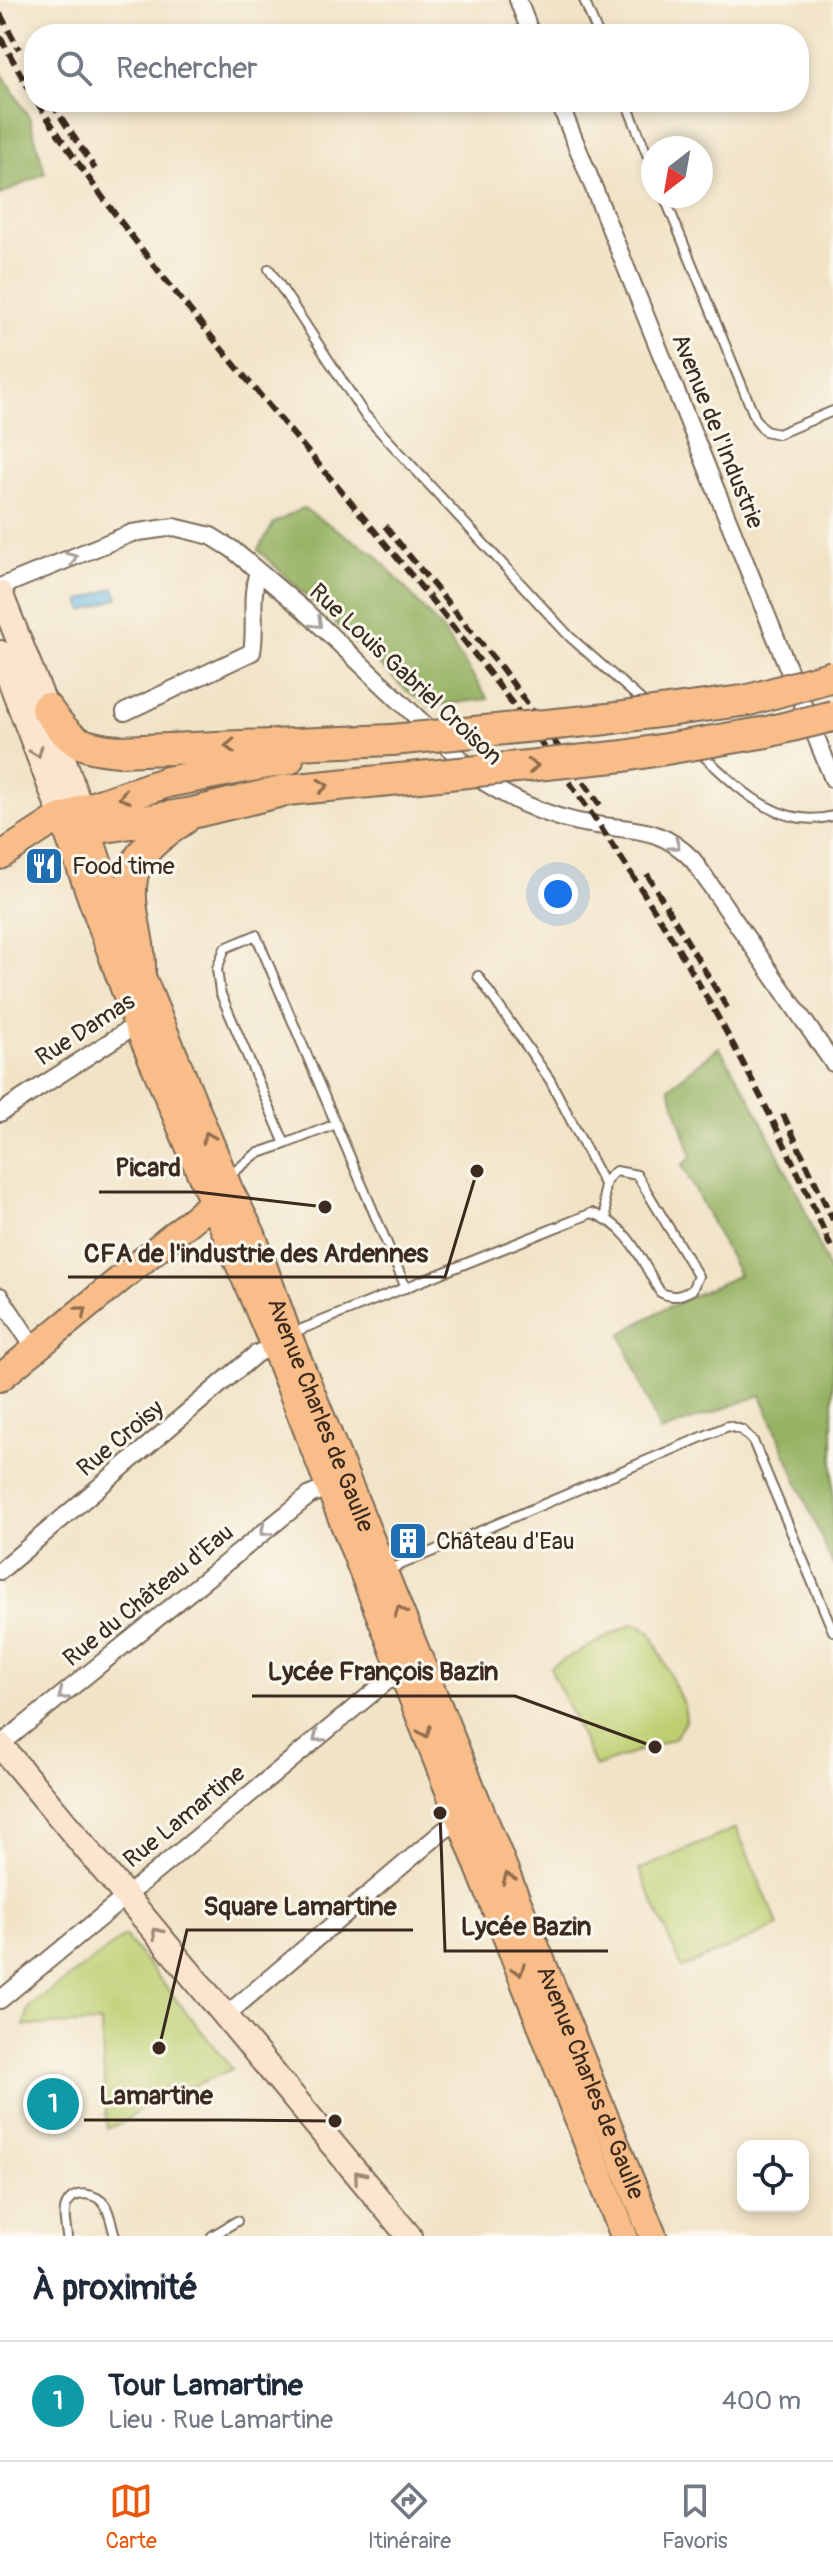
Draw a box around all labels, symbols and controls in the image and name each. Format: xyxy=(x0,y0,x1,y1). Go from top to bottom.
search box xyxy=(24,24,809,112)
icon: search xyxy=(52,46,96,90)
text: Rechercher xyxy=(116,50,258,87)
north arrow xyxy=(641,136,713,208)
street label: Avenue de l'Industrie xyxy=(665,329,770,533)
one-way arrow xyxy=(65,551,79,568)
street label: Rue Louis Gabriel Croison xyxy=(303,577,508,771)
one-way arrow xyxy=(308,613,322,628)
one-way arrow xyxy=(223,738,236,755)
one-way arrow xyxy=(27,744,43,759)
one-way arrow xyxy=(527,757,540,774)
one-way arrow xyxy=(317,778,330,795)
one-way arrow xyxy=(118,788,132,804)
one-way arrow xyxy=(666,835,681,850)
restaurant icon: Food time xyxy=(23,845,65,887)
place label: Food time xyxy=(72,852,175,881)
your location xyxy=(538,874,578,914)
street label: Rue Damas xyxy=(30,986,141,1072)
one-way arrow xyxy=(201,1131,218,1145)
callout: Picard xyxy=(99,1142,197,1192)
text: Picard xyxy=(115,1152,181,1184)
callout: CFA de l'industrie des Ardennes xyxy=(68,1227,445,1277)
text: CFA de l'industrie des Ardennes xyxy=(84,1238,429,1270)
street label: Avenue Charles de Gaulle xyxy=(261,1294,380,1536)
one-way arrow xyxy=(73,1306,88,1320)
street label: Rue Croisy xyxy=(71,1394,169,1483)
street label: Rue du Château d'Eau xyxy=(57,1518,239,1673)
building icon: Château d'Eau xyxy=(387,1520,429,1562)
one-way arrow xyxy=(260,1522,275,1536)
place label: Château d'Eau xyxy=(436,1527,574,1556)
one-way arrow xyxy=(393,1605,410,1619)
callout: Lycée François Bazin xyxy=(252,1646,515,1696)
text: Lycée François Bazin xyxy=(268,1656,499,1688)
one-way arrow xyxy=(57,1685,72,1699)
one-way arrow xyxy=(415,1724,432,1738)
one-way arrow xyxy=(313,1727,327,1742)
street label: Rue Lamartine xyxy=(118,1758,251,1874)
one-way arrow xyxy=(502,1872,518,1886)
callout: Square Lamartine xyxy=(187,1880,413,1930)
text: Square Lamartine xyxy=(203,1891,398,1923)
callout: Lycée Bazin xyxy=(445,1901,608,1951)
text: Lycée Bazin xyxy=(461,1911,592,1943)
one-way arrow xyxy=(152,1928,167,1943)
one-way arrow xyxy=(509,1962,526,1976)
street label: Avenue Charles de Gaulle xyxy=(530,1962,651,2204)
callout: Lamartine xyxy=(84,2070,229,2120)
pin: 1 xyxy=(27,2074,79,2134)
text: Lamartine xyxy=(99,2080,214,2112)
map controls xyxy=(737,2140,809,2212)
button: locate xyxy=(737,2140,809,2212)
one-way arrow xyxy=(354,2171,369,2185)
text: À proximité xyxy=(32,2267,198,2310)
text: Tour Lamartine xyxy=(108,2367,303,2404)
text: 1 xyxy=(53,2385,63,2417)
text: 400 m xyxy=(722,2385,801,2417)
text: Lieu · Rue Lamartine xyxy=(108,2404,333,2436)
tab: Carte xyxy=(105,2479,157,2555)
tab: Itinéraire xyxy=(368,2479,451,2555)
tab: Favoris xyxy=(662,2479,728,2555)

